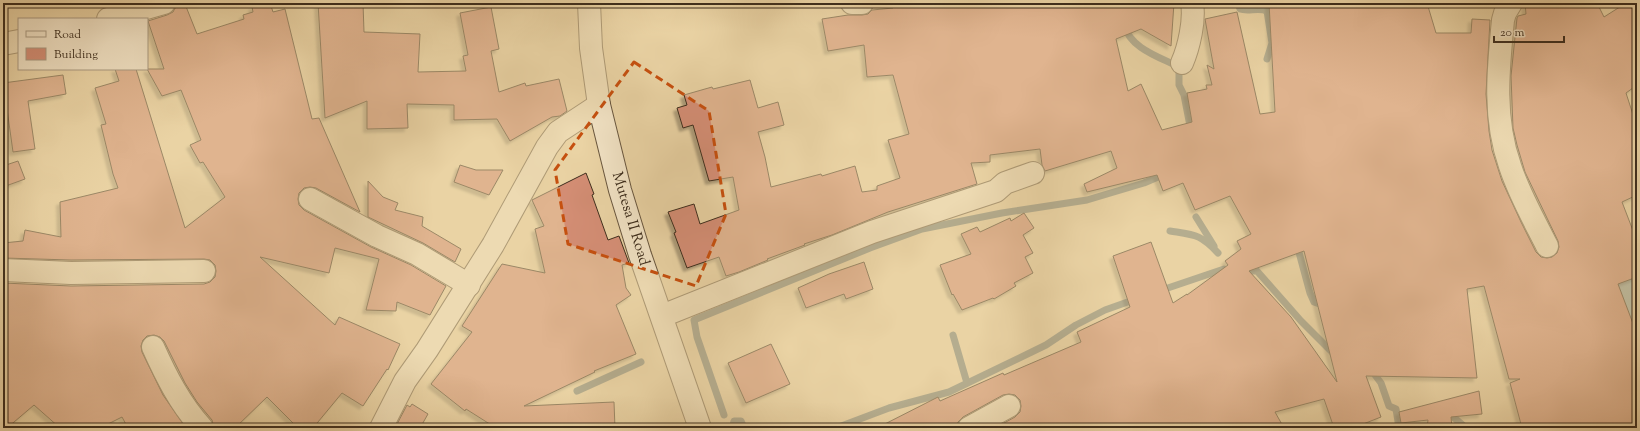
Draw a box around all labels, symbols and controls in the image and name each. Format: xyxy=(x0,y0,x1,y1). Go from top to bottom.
legend xyxy=(18,18,148,70)
scale bar xyxy=(1494,18,1564,44)
text: 20 m xyxy=(1500,24,1525,42)
text: Road xyxy=(54,26,81,44)
text: Building xyxy=(54,46,98,64)
street label: Mutesa II Road xyxy=(606,170,654,269)

